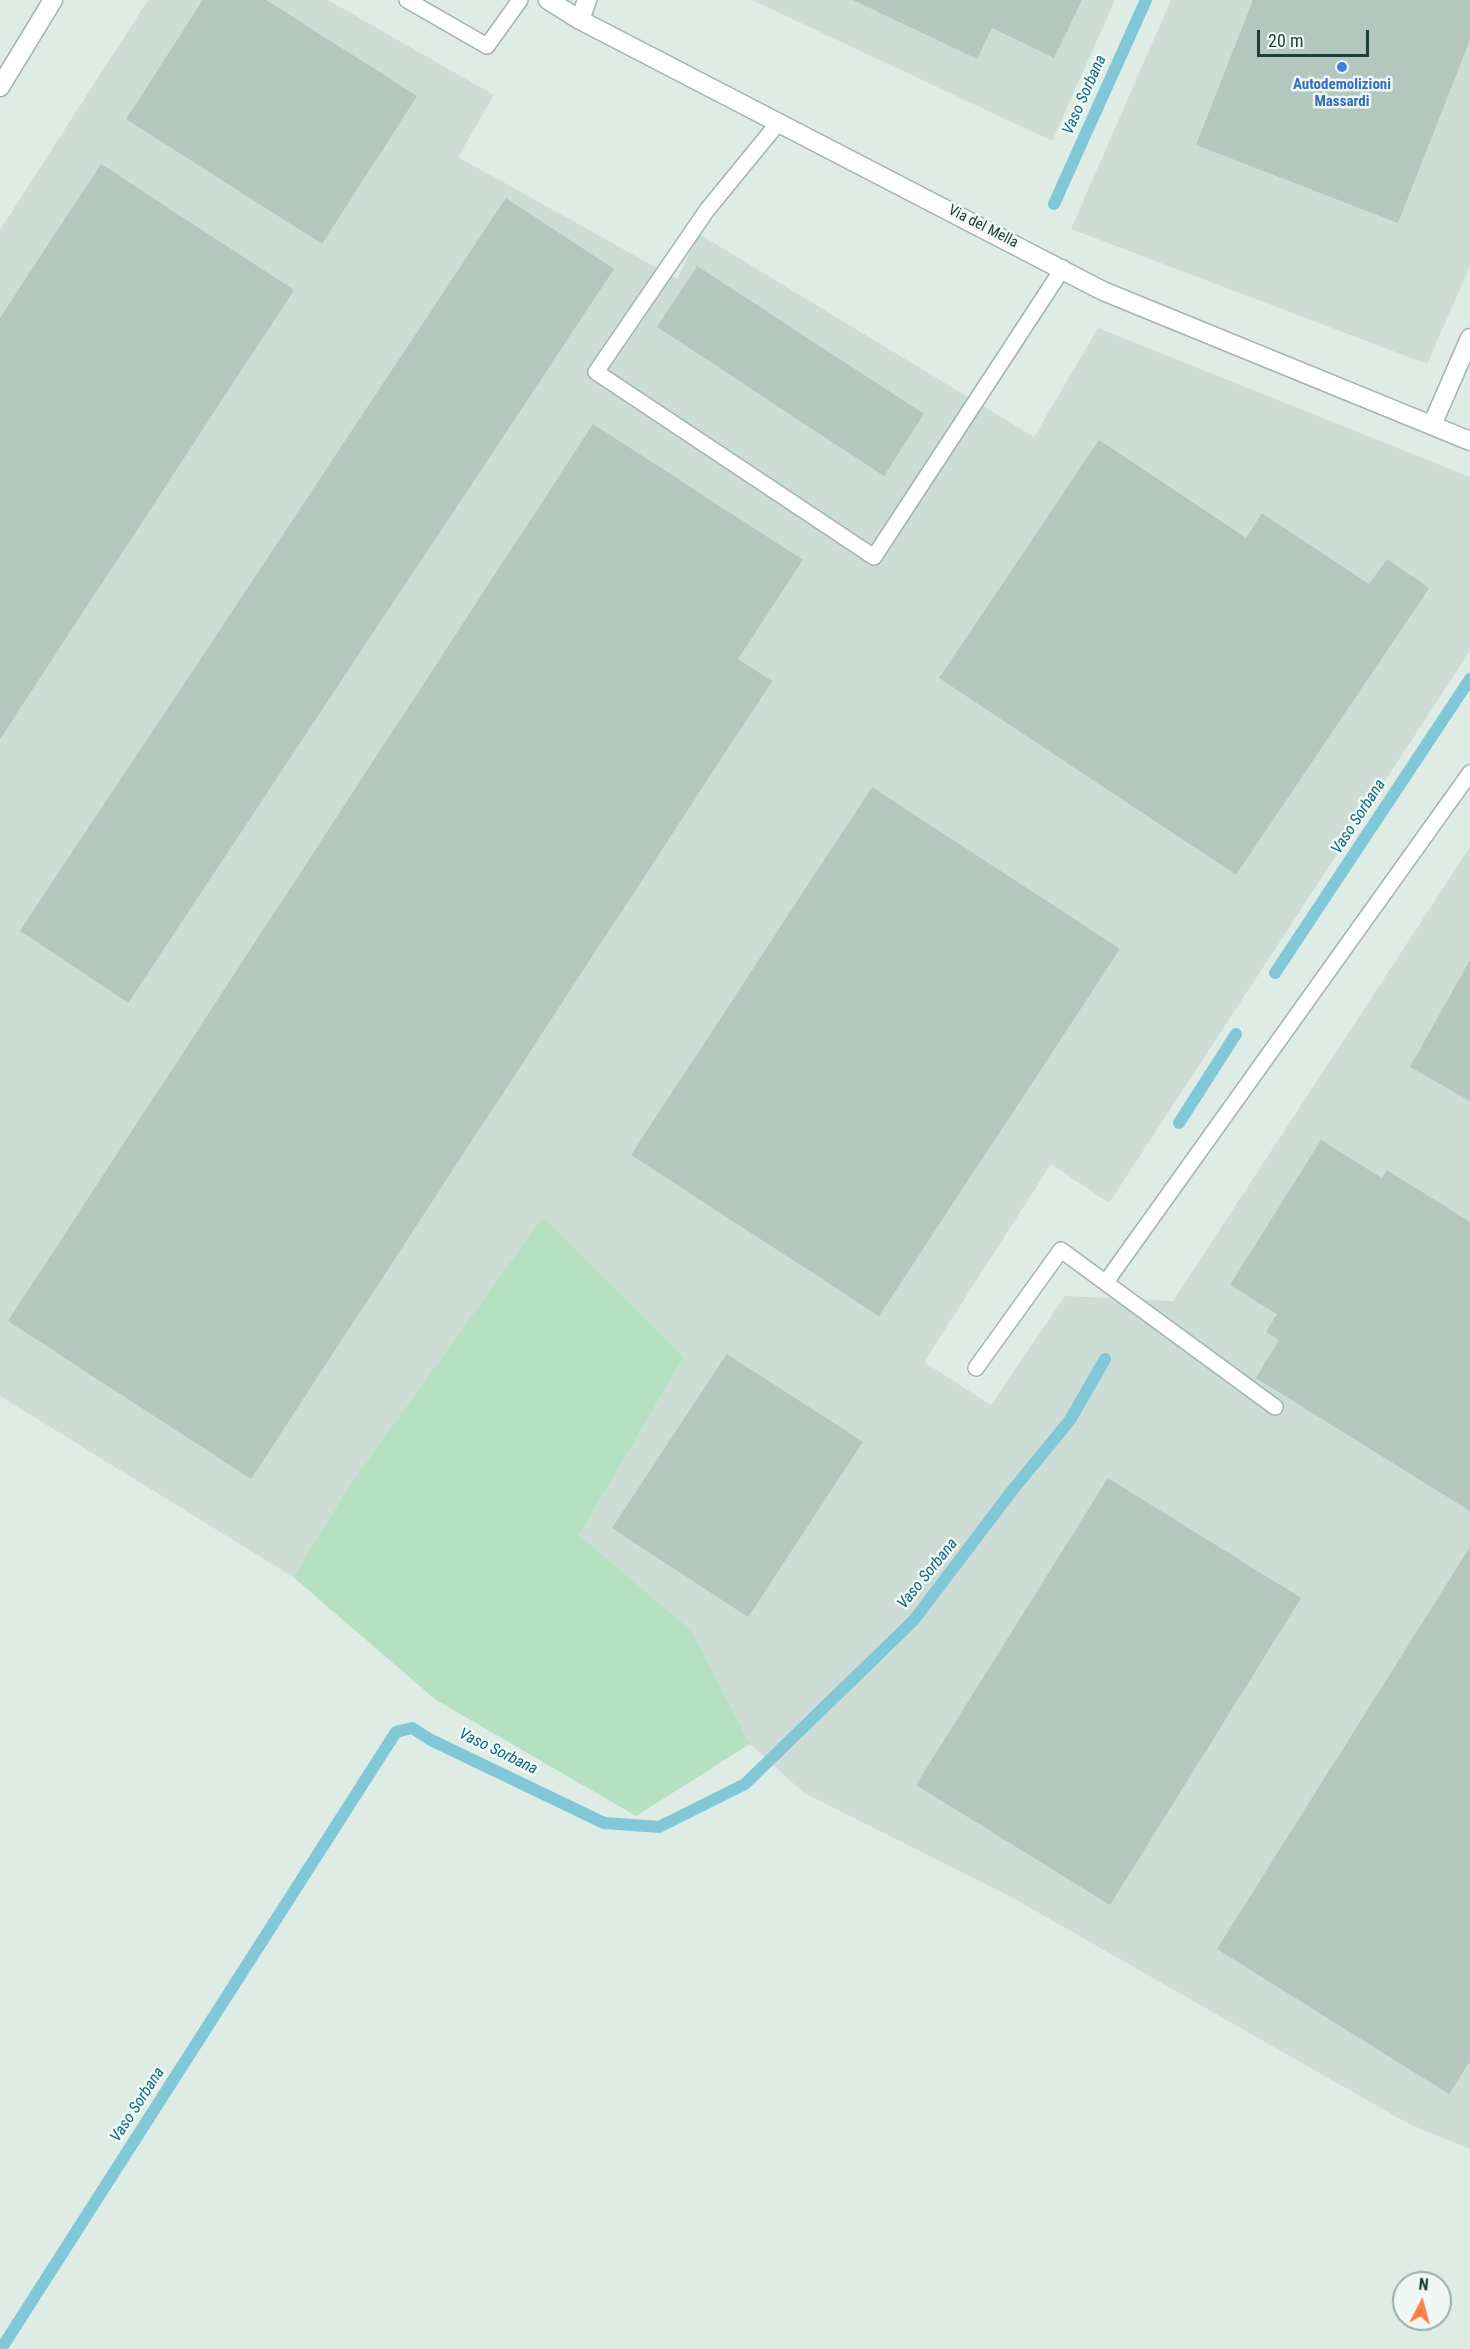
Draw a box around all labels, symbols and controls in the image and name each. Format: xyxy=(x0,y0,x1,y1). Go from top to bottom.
scale bar xyxy=(1260,18,1372,56)
text: 20 m xyxy=(1268,30,1303,51)
water label: Vaso Sorbana xyxy=(1059,52,1111,138)
marker: Autodemolizioni Massardi xyxy=(1335,60,1349,74)
place label: Autodemolizioni Massardi xyxy=(1293,76,1391,111)
street label: Via del Mella xyxy=(945,202,1021,252)
water label: Vaso Sorbana xyxy=(1328,776,1390,858)
water label: Vaso Sorbana xyxy=(894,1535,962,1613)
water label: Vaso Sorbana xyxy=(456,1725,540,1779)
water label: Vaso Sorbana xyxy=(107,2064,169,2146)
north arrow xyxy=(1392,2271,1452,2331)
text: N xyxy=(1418,2275,1430,2295)

